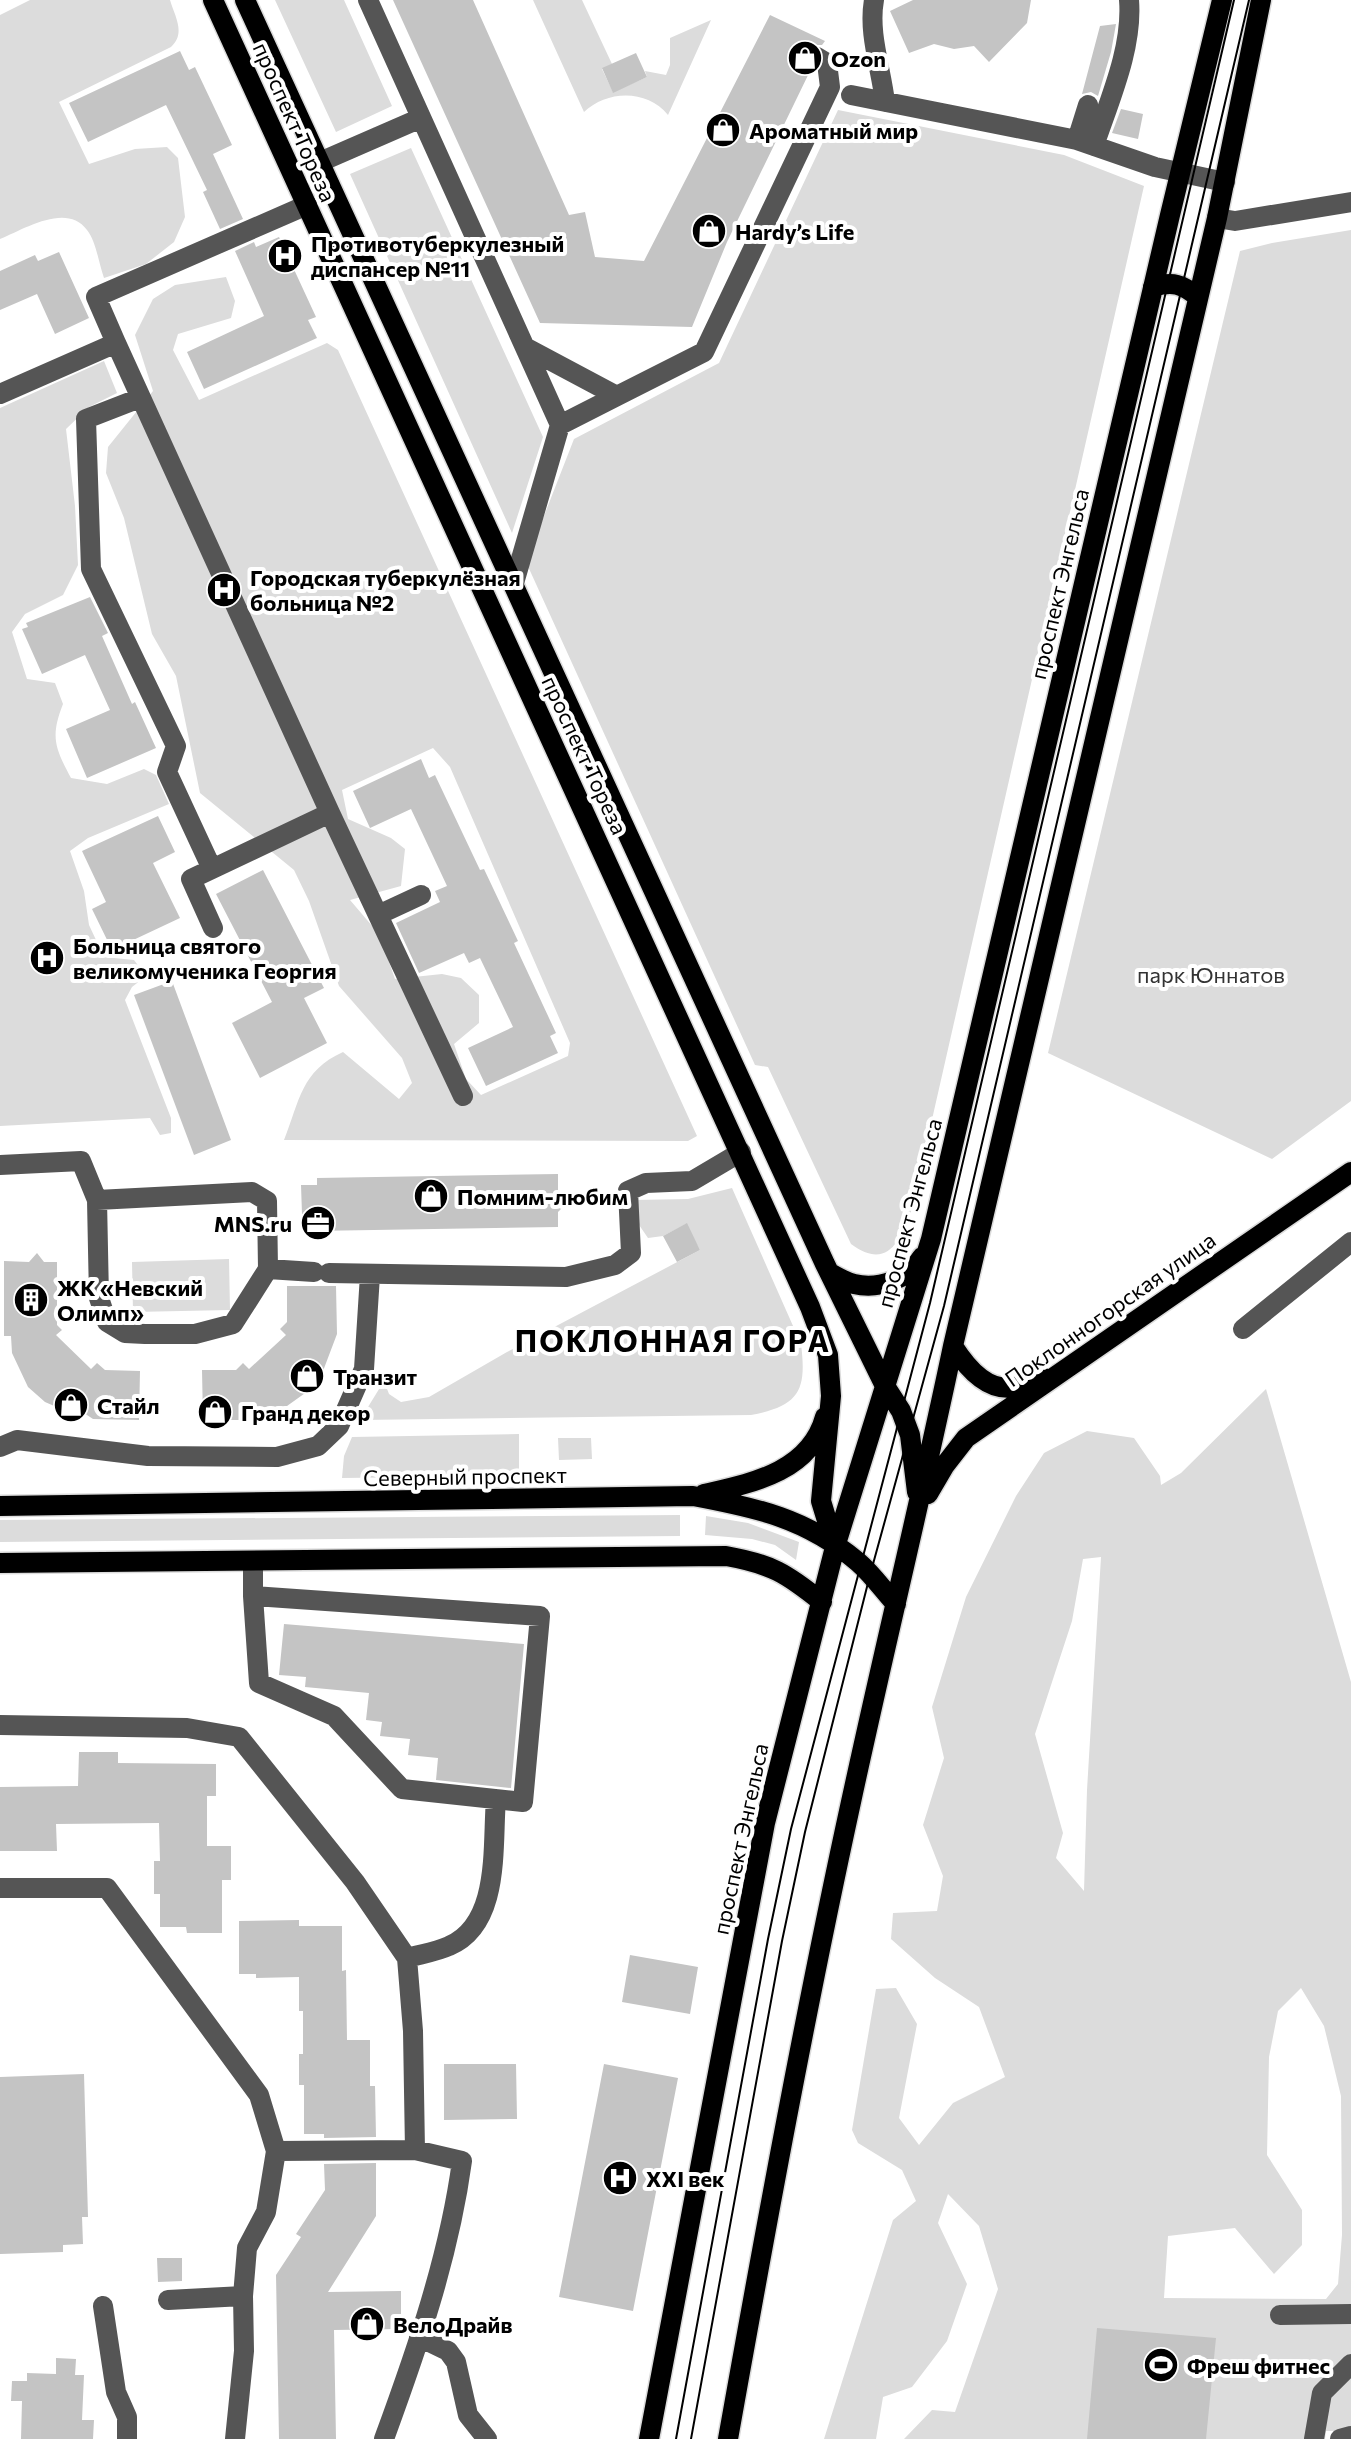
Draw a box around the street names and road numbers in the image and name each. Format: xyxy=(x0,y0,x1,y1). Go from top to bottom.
street label: проспект Тореза xyxy=(248,38,342,206)
street label: проспект Энгельса xyxy=(1024,486,1094,682)
street label: проспект Тореза xyxy=(536,671,634,839)
street label: проспект Энгельса xyxy=(871,1115,947,1311)
street label: Поклонногорская улица xyxy=(999,1226,1221,1392)
street label: Северный проспект xyxy=(363,1461,567,1491)
street label: проспект Энгельса xyxy=(707,1741,773,1937)

